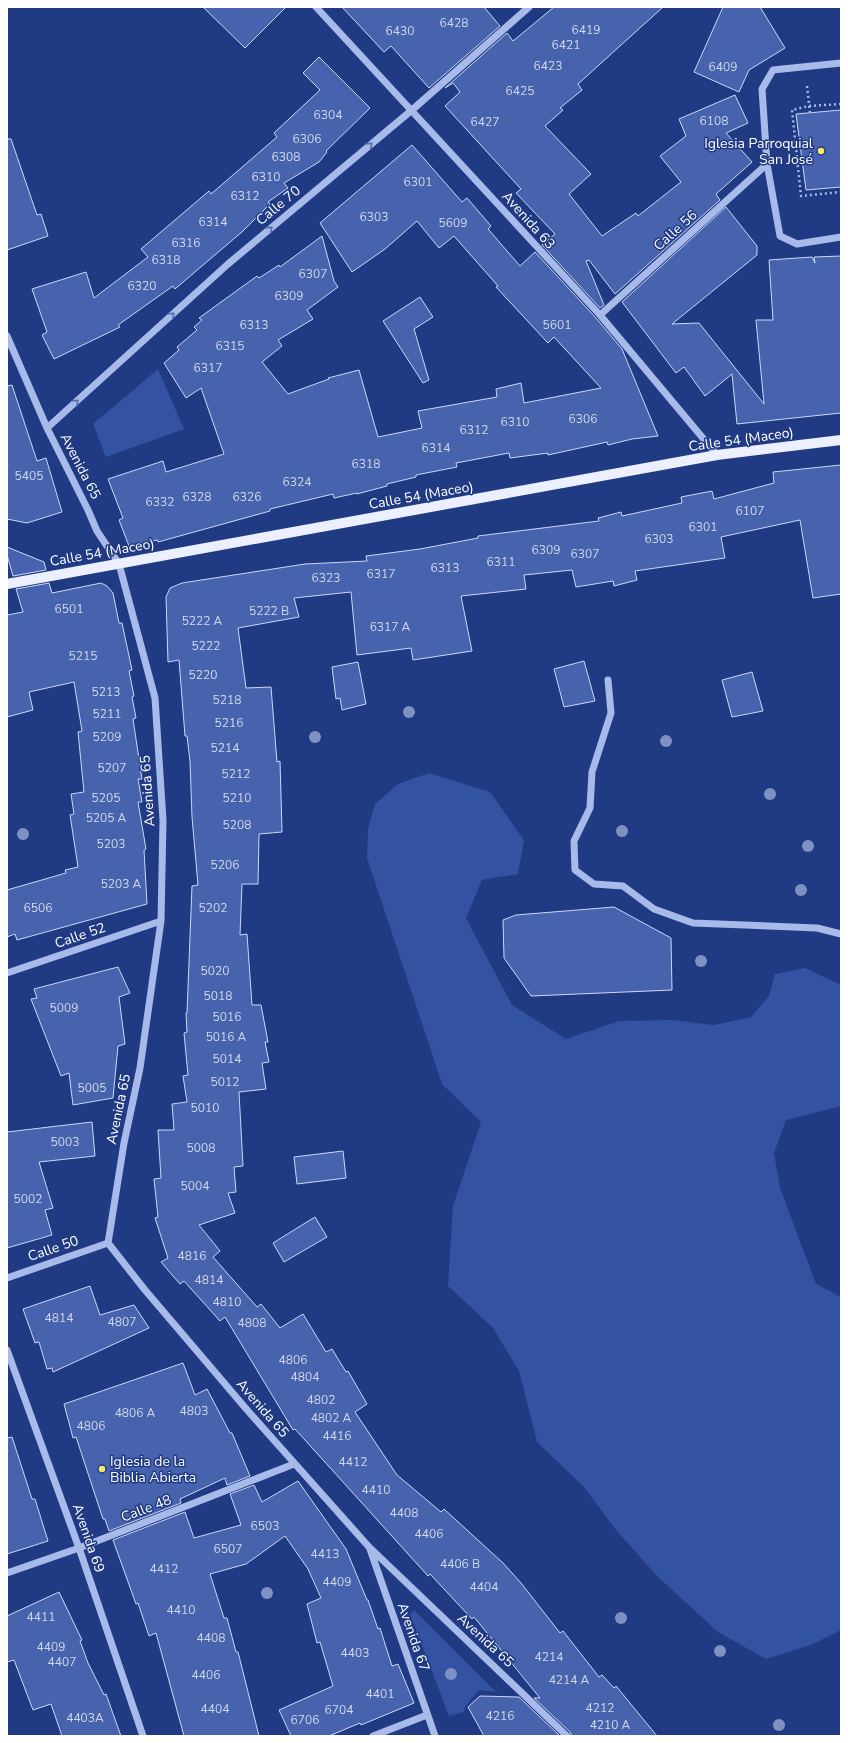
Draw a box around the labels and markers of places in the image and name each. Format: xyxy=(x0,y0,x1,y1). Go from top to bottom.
place label: Iglesia Parroquial San José xyxy=(704,134,814,169)
marker: Iglesia Parroquial San José xyxy=(816,146,826,156)
place label: Iglesia de la Biblia Abierta xyxy=(110,1452,196,1487)
marker: Iglesia de la Biblia Abierta xyxy=(97,1464,107,1474)

